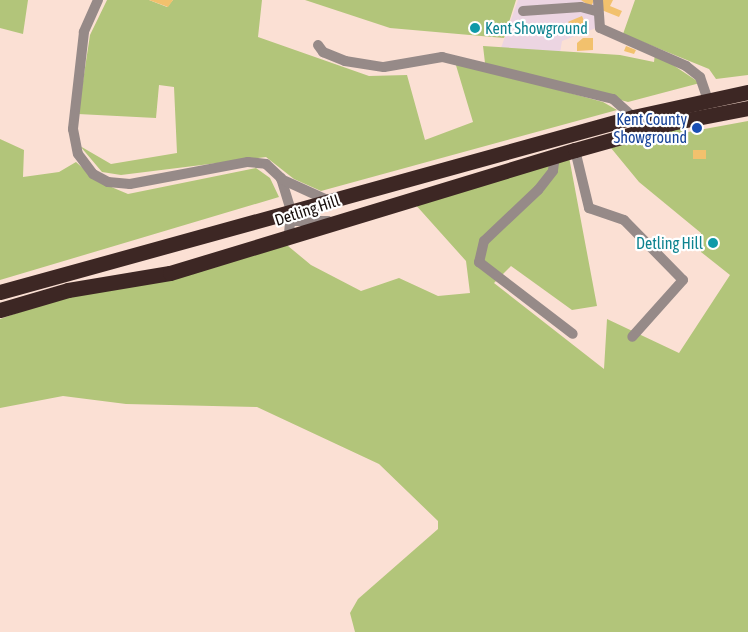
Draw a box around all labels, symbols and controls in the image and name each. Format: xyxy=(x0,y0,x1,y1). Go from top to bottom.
place label: Kent Showground xyxy=(485,18,588,38)
marker: Kent Showground xyxy=(469,22,481,34)
place label: Kent County Showground xyxy=(613,109,687,147)
marker: Kent County Showground xyxy=(691,122,703,134)
street label: Detling Hill xyxy=(272,191,342,229)
place label: Detling Hill xyxy=(636,233,703,253)
marker: Detling Hill xyxy=(707,237,719,249)

